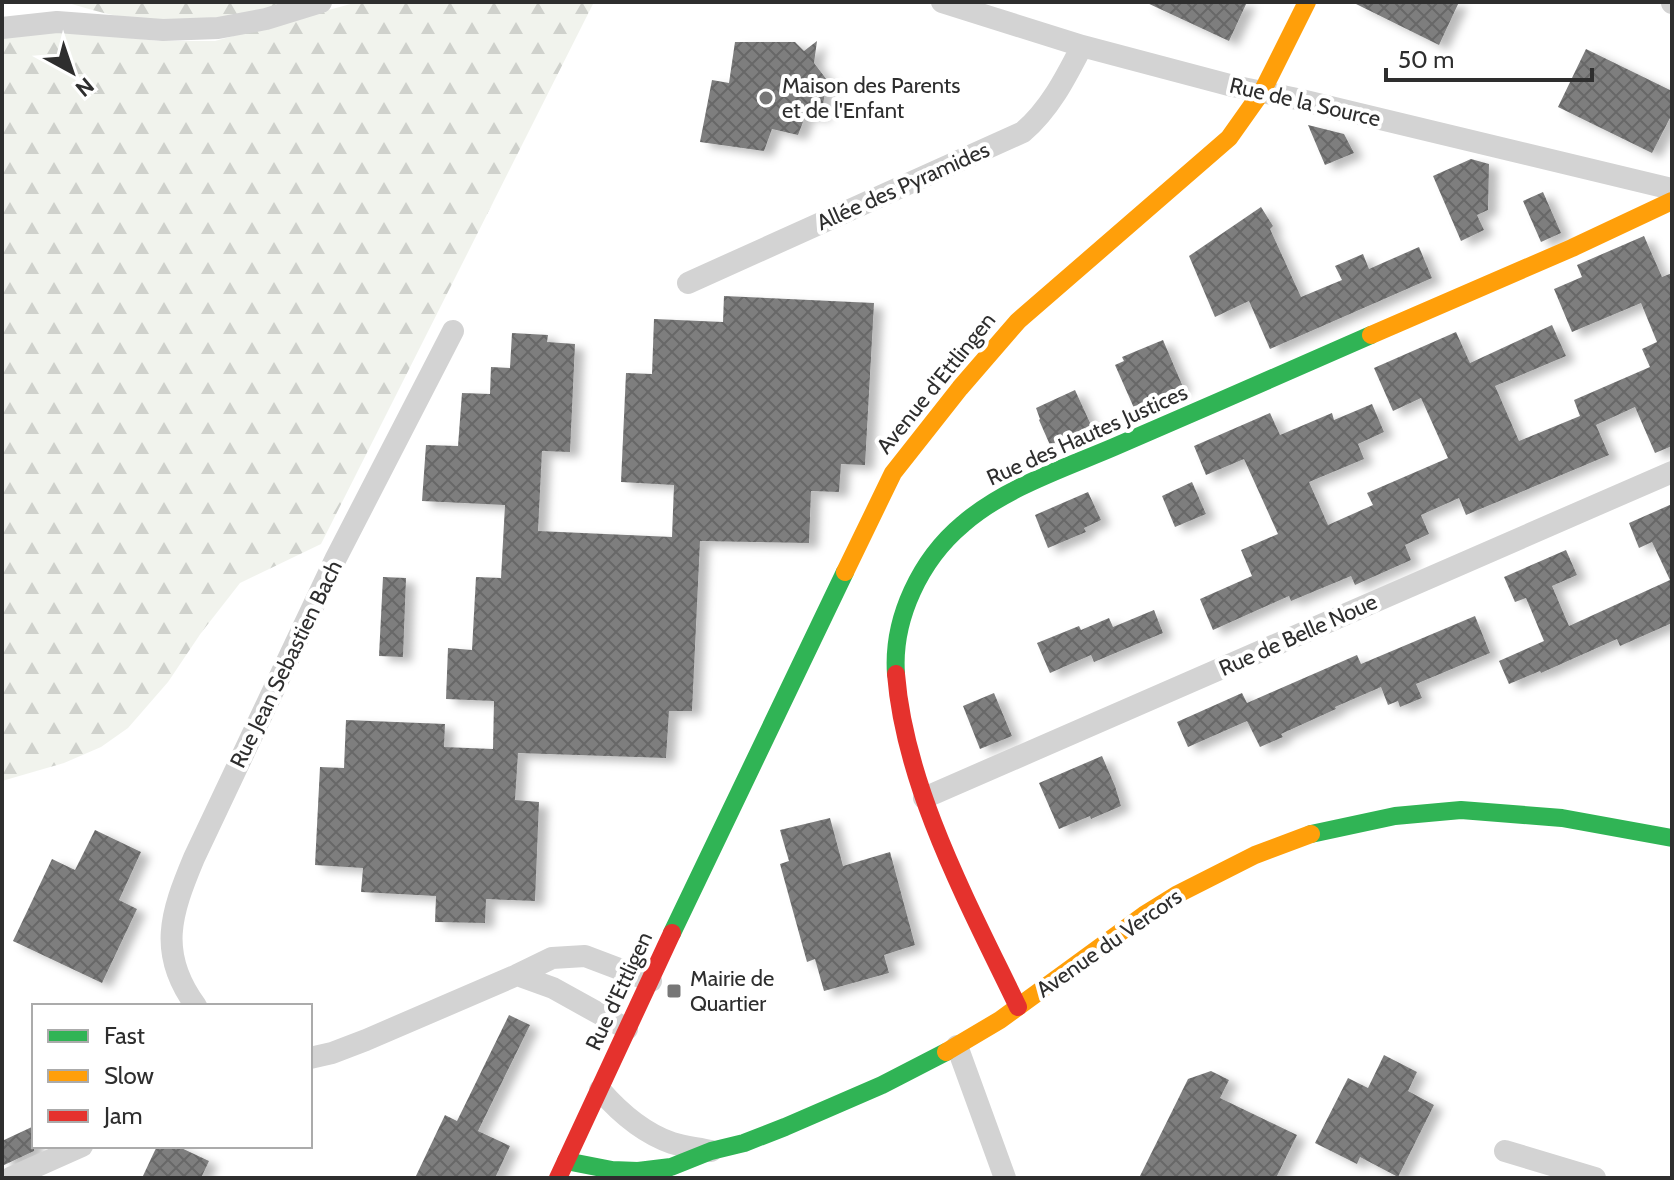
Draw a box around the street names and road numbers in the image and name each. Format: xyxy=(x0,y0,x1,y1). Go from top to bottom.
street label: Rue de la Source xyxy=(1227,72,1383,132)
street label: Allée des Pyramides xyxy=(812,136,994,236)
street label: Avenue d'Ettlingen xyxy=(871,307,1001,459)
street label: Rue des Hautes Justices xyxy=(983,379,1191,491)
street label: Rue Jean Sebastien Bach xyxy=(224,556,348,772)
street label: Rue de Belle Noue xyxy=(1215,588,1381,682)
street label: Avenue du Vercors xyxy=(1031,883,1187,1003)
street label: Rue d'Ettligen xyxy=(580,927,658,1055)

